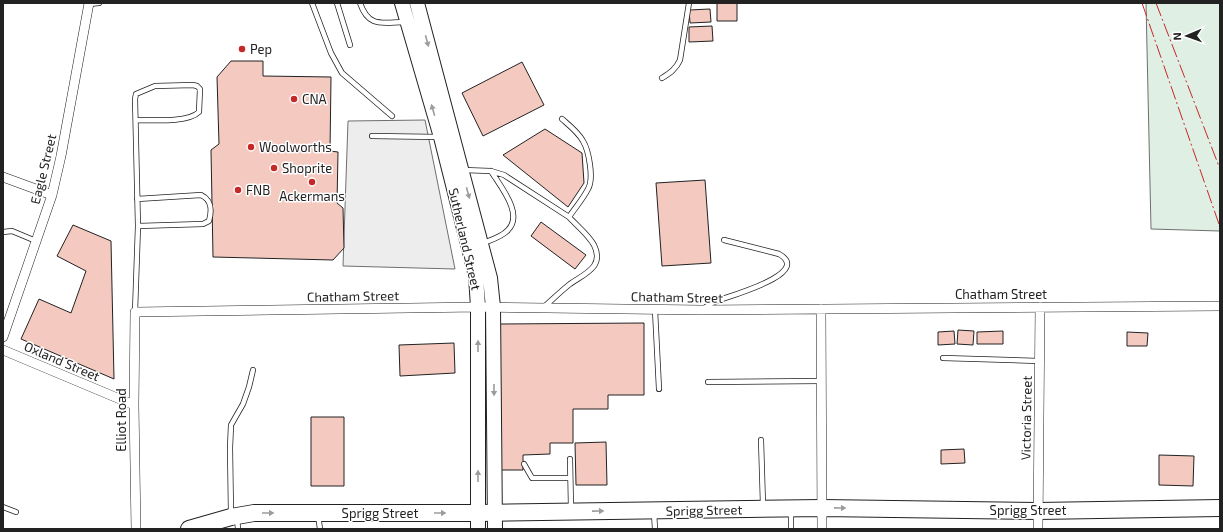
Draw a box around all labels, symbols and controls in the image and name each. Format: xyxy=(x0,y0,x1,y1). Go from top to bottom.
north arrow xyxy=(1167,16,1207,56)
text: N xyxy=(1170,32,1183,41)
one-way arrow xyxy=(424,35,430,47)
place label: Pep xyxy=(250,41,272,57)
marker: Pep xyxy=(237,44,247,54)
place label: CNA xyxy=(302,91,327,107)
marker: CNA xyxy=(289,94,299,104)
one-way arrow xyxy=(430,103,436,115)
street label: Eagle Street xyxy=(27,132,59,206)
place label: Woolworths xyxy=(259,139,332,155)
marker: Woolworths xyxy=(246,142,256,152)
place label: Shoprite xyxy=(282,160,332,176)
marker: Shoprite xyxy=(269,163,279,173)
marker: Ackermans xyxy=(307,177,317,187)
place label: FNB xyxy=(246,182,270,198)
marker: FNB xyxy=(233,185,243,195)
street label: Sutherland Street xyxy=(445,186,485,292)
place label: Ackermans xyxy=(279,188,345,204)
one-way arrow xyxy=(465,188,471,200)
street label: Chatham Street xyxy=(955,286,1047,302)
street label: Chatham Street xyxy=(307,287,399,305)
street label: Chatham Street xyxy=(631,288,723,306)
street label: Oxland Street xyxy=(22,338,102,384)
one-way arrow xyxy=(475,339,481,352)
street label: Victoria Street xyxy=(1017,376,1035,460)
one-way arrow xyxy=(491,384,497,397)
street label: Elliot Road xyxy=(113,388,129,452)
one-way arrow xyxy=(475,469,481,482)
street label: Sprigg Street xyxy=(665,501,743,519)
street label: Sprigg Street xyxy=(990,502,1066,518)
street label: Sprigg Street xyxy=(342,505,418,521)
one-way arrow xyxy=(834,505,847,511)
one-way arrow xyxy=(592,508,605,514)
one-way arrow xyxy=(262,510,275,516)
one-way arrow xyxy=(434,510,447,516)

